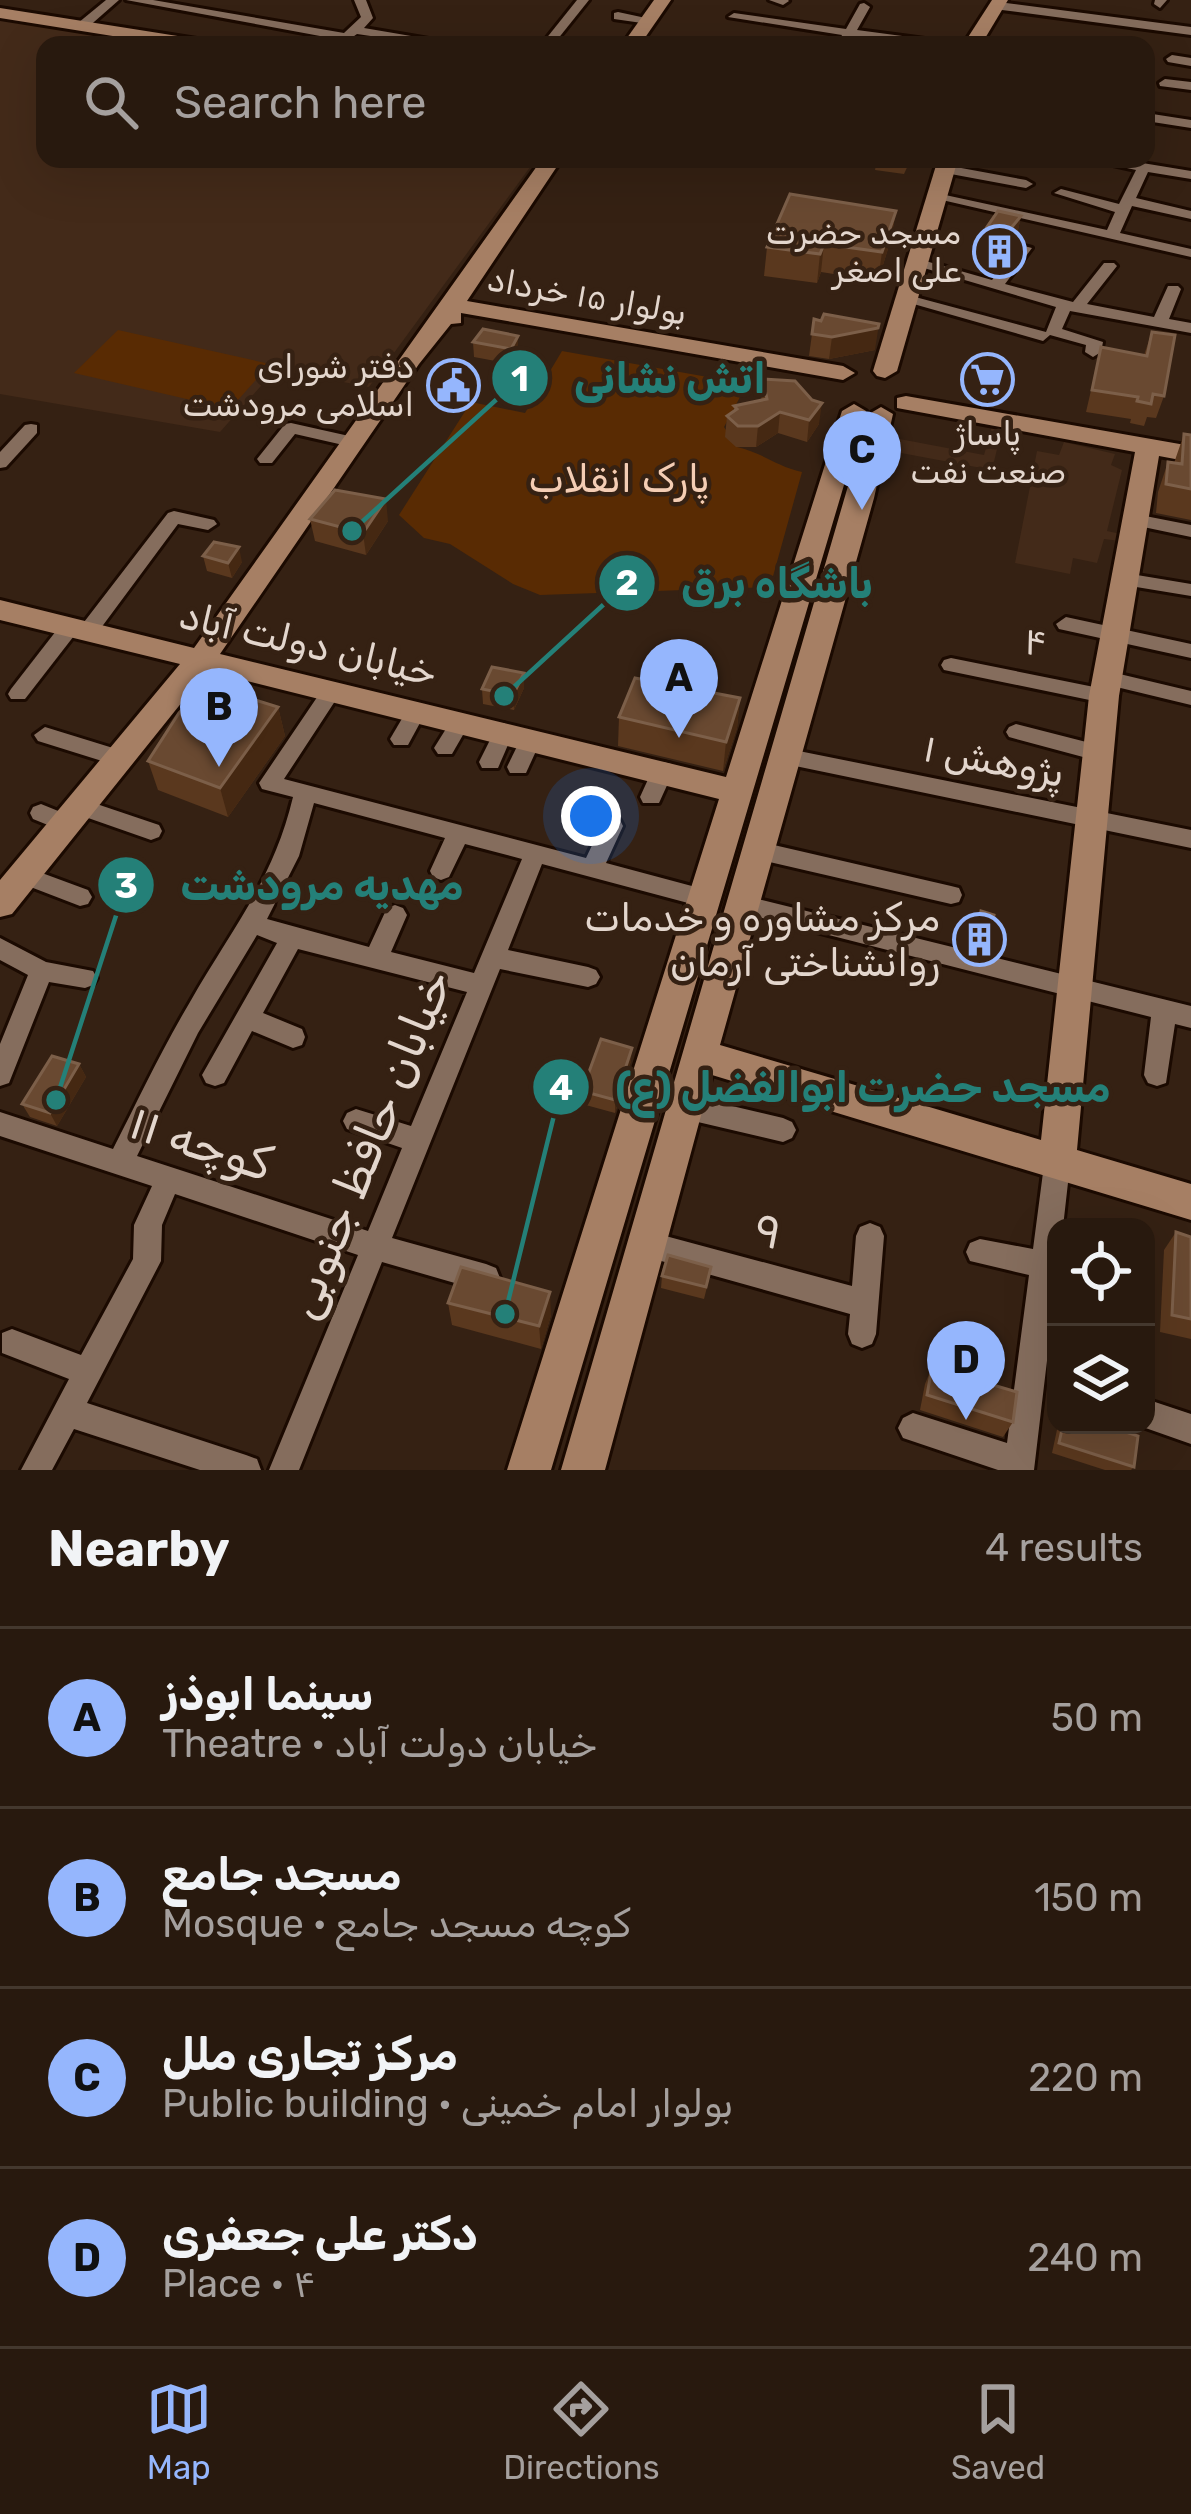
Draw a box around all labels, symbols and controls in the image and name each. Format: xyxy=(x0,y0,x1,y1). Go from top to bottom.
search box xyxy=(36,36,1155,168)
icon: search xyxy=(78,69,144,135)
text: Search here xyxy=(174,76,426,129)
place label: مسجد حضرت علی اصغر xyxy=(766,213,961,291)
building icon: مسجد حضرت علی اصغر xyxy=(972,223,1028,279)
street label: بولوار ۱۵ خرداد xyxy=(484,259,690,334)
callout: اتش نشانی xyxy=(490,339,790,417)
place label: دفتر شورای اسلامی مرودشت xyxy=(182,347,414,425)
supermarket icon: پاساژ صنعت نفت xyxy=(960,351,1016,407)
text: اتش نشانی xyxy=(574,354,766,404)
public building icon: دفتر شورای اسلامی مرودشت xyxy=(425,357,481,413)
text: 1 xyxy=(511,357,529,400)
pin: C xyxy=(823,411,901,510)
place label: پاساژ صنعت نفت xyxy=(910,414,1066,491)
park label: پارک انقلاب xyxy=(528,456,710,505)
callout: باشگاه برق xyxy=(597,544,897,622)
text: باشگاه برق xyxy=(681,559,873,609)
text: 2 xyxy=(615,561,639,604)
street label: خیابان دولت آباد xyxy=(175,592,441,696)
street label: ۴ xyxy=(1019,617,1051,667)
pin: A xyxy=(640,639,718,738)
pin: B xyxy=(180,668,258,767)
street label: پژوهش ۱ xyxy=(919,725,1068,800)
your location xyxy=(561,786,621,846)
callout: مهدیه مرودشت xyxy=(96,846,488,924)
text: مهدیه مرودشت xyxy=(180,861,464,911)
text: 3 xyxy=(114,864,138,907)
place label: مرکز مشاوره و خدمات روانشناختی آرمان xyxy=(584,895,940,986)
building icon: مرکز مشاوره و خدمات روانشناختی آرمان xyxy=(951,912,1007,968)
street label: خیابان حافظ جنوبی xyxy=(272,961,464,1327)
callout: مسجد حضرت ابوالفضل (ع) xyxy=(531,1048,1135,1126)
text: مسجد حضرت ابوالفضل (ع) xyxy=(615,1063,1111,1118)
text: 4 xyxy=(549,1066,573,1109)
street label: کوچه ۱۱ xyxy=(123,1093,280,1193)
street label: ۹ xyxy=(747,1199,789,1261)
map controls xyxy=(1047,1218,1155,1434)
button: locate xyxy=(1047,1218,1155,1326)
pin: D xyxy=(927,1321,1005,1420)
button: layers xyxy=(1047,1326,1155,1434)
text: Nearby xyxy=(48,1518,230,1579)
text: 4 results xyxy=(985,1525,1143,1571)
text: سینما ابوذز xyxy=(162,1668,373,1721)
text: A xyxy=(73,1695,101,1741)
text: 50 m xyxy=(1051,1695,1143,1741)
text: Theatre · خیابان دولت آباد xyxy=(162,1721,597,1767)
text: مسجد جامع xyxy=(162,1848,402,1901)
text: B xyxy=(73,1875,101,1921)
text: 150 m xyxy=(1034,1875,1143,1921)
text: Mosque · کوچه مسجد جامع xyxy=(162,1901,631,1947)
text: مرکز تجاری ملل xyxy=(162,2028,458,2081)
text: C xyxy=(73,2055,101,2101)
text: 220 m xyxy=(1028,2055,1143,2101)
text: Public building · بولوار امام خمینی xyxy=(162,2081,734,2127)
text: دکتر علی جعفری xyxy=(162,2208,478,2261)
text: D xyxy=(73,2235,101,2281)
text: 240 m xyxy=(1027,2235,1143,2281)
text: Place · ۴ xyxy=(162,2261,315,2307)
tab: Map xyxy=(146,2376,212,2487)
tab: Directions xyxy=(503,2376,660,2487)
tab: Saved xyxy=(951,2376,1045,2487)

